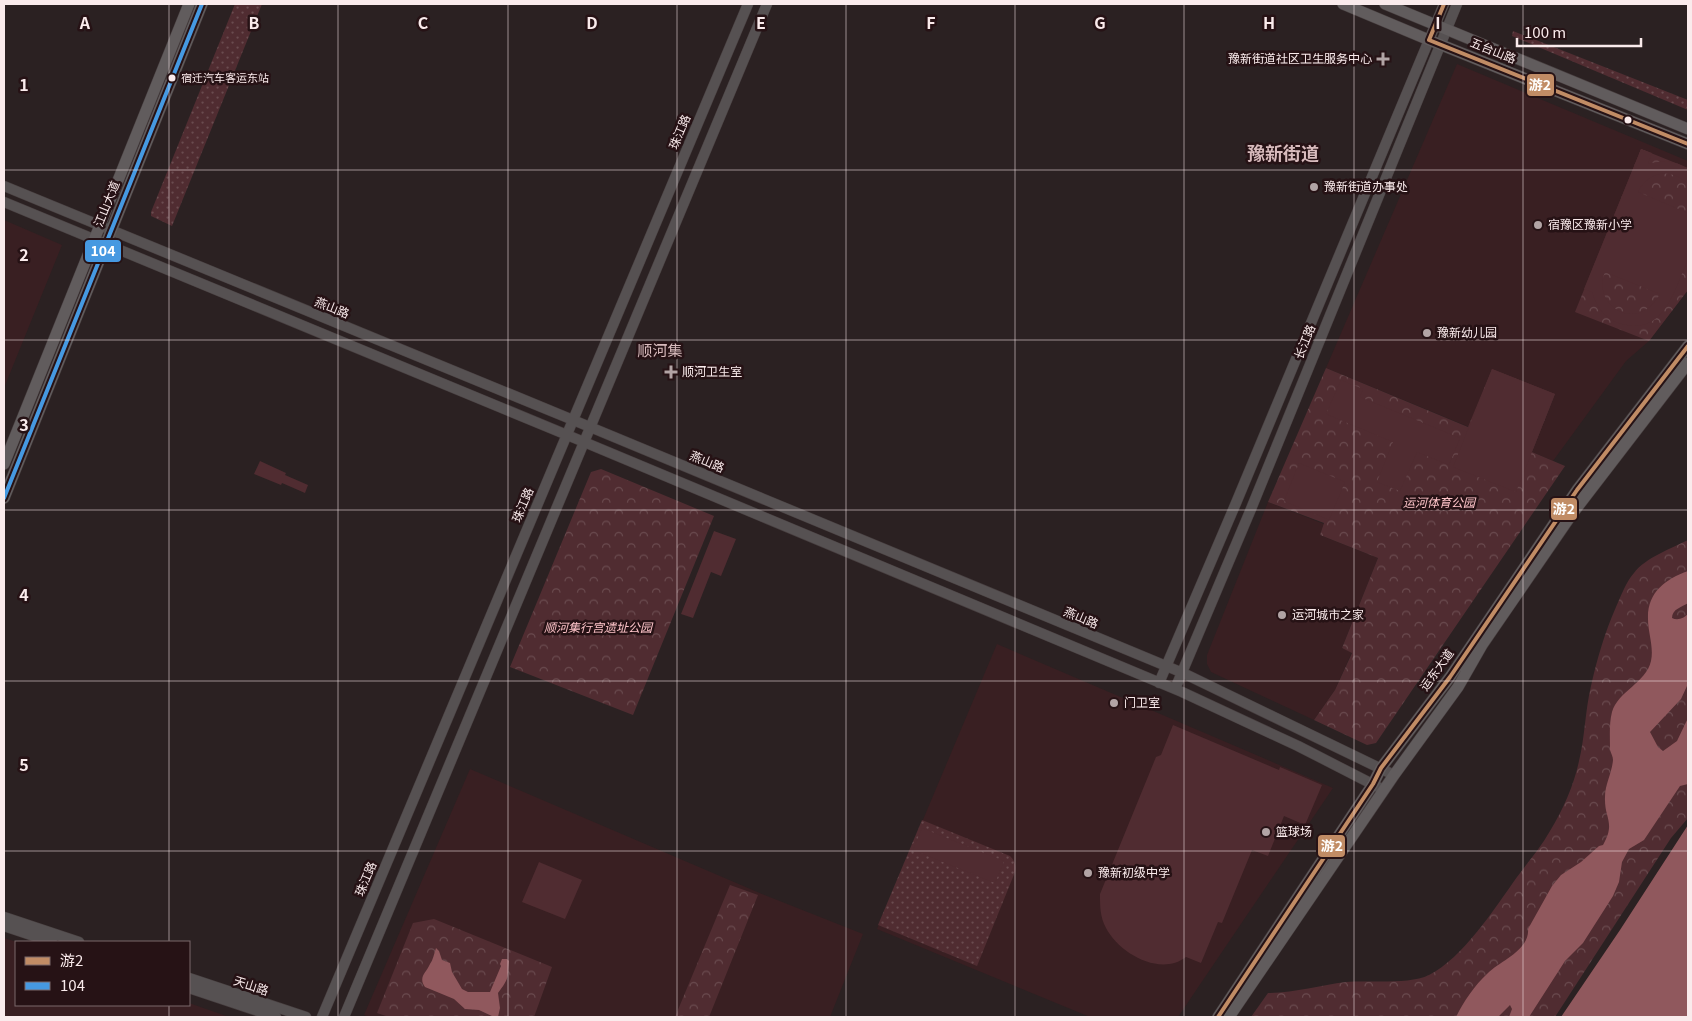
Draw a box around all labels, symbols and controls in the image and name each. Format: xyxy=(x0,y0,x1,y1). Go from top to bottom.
text: A xyxy=(79,10,91,34)
text: B xyxy=(249,10,260,34)
text: C xyxy=(418,10,429,34)
text: D xyxy=(586,10,598,34)
text: E xyxy=(756,10,766,34)
text: F xyxy=(926,10,936,34)
text: G xyxy=(1094,10,1106,34)
text: H xyxy=(1263,10,1275,34)
text: I xyxy=(1435,10,1441,34)
scale bar xyxy=(1517,15,1641,47)
text: 100 m xyxy=(1524,21,1566,42)
street label: 五台山路 xyxy=(1468,33,1519,66)
place label: 豫新街道社区卫生服务中心 xyxy=(1228,49,1372,66)
marker: 豫新街道社区卫生服务中心 xyxy=(1376,52,1390,66)
place label: 宿迁汽车客运东站 xyxy=(181,69,269,85)
text: 1 xyxy=(19,72,29,96)
marker: 宿迁汽车客运东站 xyxy=(167,73,177,83)
line badge: 游2 xyxy=(1526,73,1555,97)
text: 游2 xyxy=(1529,74,1551,94)
street label: 珠江路 xyxy=(664,112,693,151)
unlabelled marker xyxy=(1623,115,1633,125)
district label: 豫新街道 xyxy=(1247,139,1319,165)
place label: 豫新街道办事处 xyxy=(1324,177,1408,194)
street label: 江山大道 xyxy=(89,178,122,229)
marker: 豫新街道办事处 xyxy=(1308,181,1320,193)
place label: 宿豫区豫新小学 xyxy=(1548,215,1632,232)
marker: 宿豫区豫新小学 xyxy=(1532,219,1544,231)
line badge: 104 xyxy=(84,239,122,263)
text: 104 xyxy=(91,240,115,260)
text: 2 xyxy=(19,242,29,266)
street label: 燕山路 xyxy=(313,292,352,321)
street label: 长江路 xyxy=(1289,322,1318,361)
place label: 豫新幼儿园 xyxy=(1437,323,1497,340)
marker: 豫新幼儿园 xyxy=(1421,327,1433,339)
district label: 顺河集 xyxy=(637,339,683,360)
place label: 顺河卫生室 xyxy=(682,362,742,379)
marker: 顺河卫生室 xyxy=(664,365,678,379)
text: 3 xyxy=(19,412,29,436)
street label: 燕山路 xyxy=(688,446,727,475)
street label: 珠江路 xyxy=(507,485,536,524)
park label: 运河体育公园 xyxy=(1403,493,1477,510)
line badge: 游2 xyxy=(1550,497,1578,521)
text: 游2 xyxy=(1553,498,1575,518)
text: 4 xyxy=(19,582,29,606)
street label: 燕山路 xyxy=(1062,602,1101,631)
place label: 运河城市之家 xyxy=(1292,605,1364,622)
marker: 运河城市之家 xyxy=(1276,609,1288,621)
park label: 顺河集行宫遗址公园 xyxy=(544,618,654,635)
street label: 运东大道 xyxy=(1415,645,1457,694)
place label: 门卫室 xyxy=(1124,693,1160,710)
marker: 门卫室 xyxy=(1108,697,1120,709)
text: 5 xyxy=(19,752,29,776)
place label: 篮球场 xyxy=(1276,822,1312,839)
marker: 篮球场 xyxy=(1260,826,1272,838)
line badge: 游2 xyxy=(1317,834,1346,858)
text: 游2 xyxy=(1321,835,1343,855)
street label: 珠江路 xyxy=(350,859,379,898)
place label: 豫新初级中学 xyxy=(1098,863,1170,880)
marker: 豫新初级中学 xyxy=(1082,867,1094,879)
legend xyxy=(15,941,190,1006)
text: 游2 xyxy=(60,949,83,970)
street label: 天山路 xyxy=(232,971,271,998)
text: 104 xyxy=(60,974,85,995)

